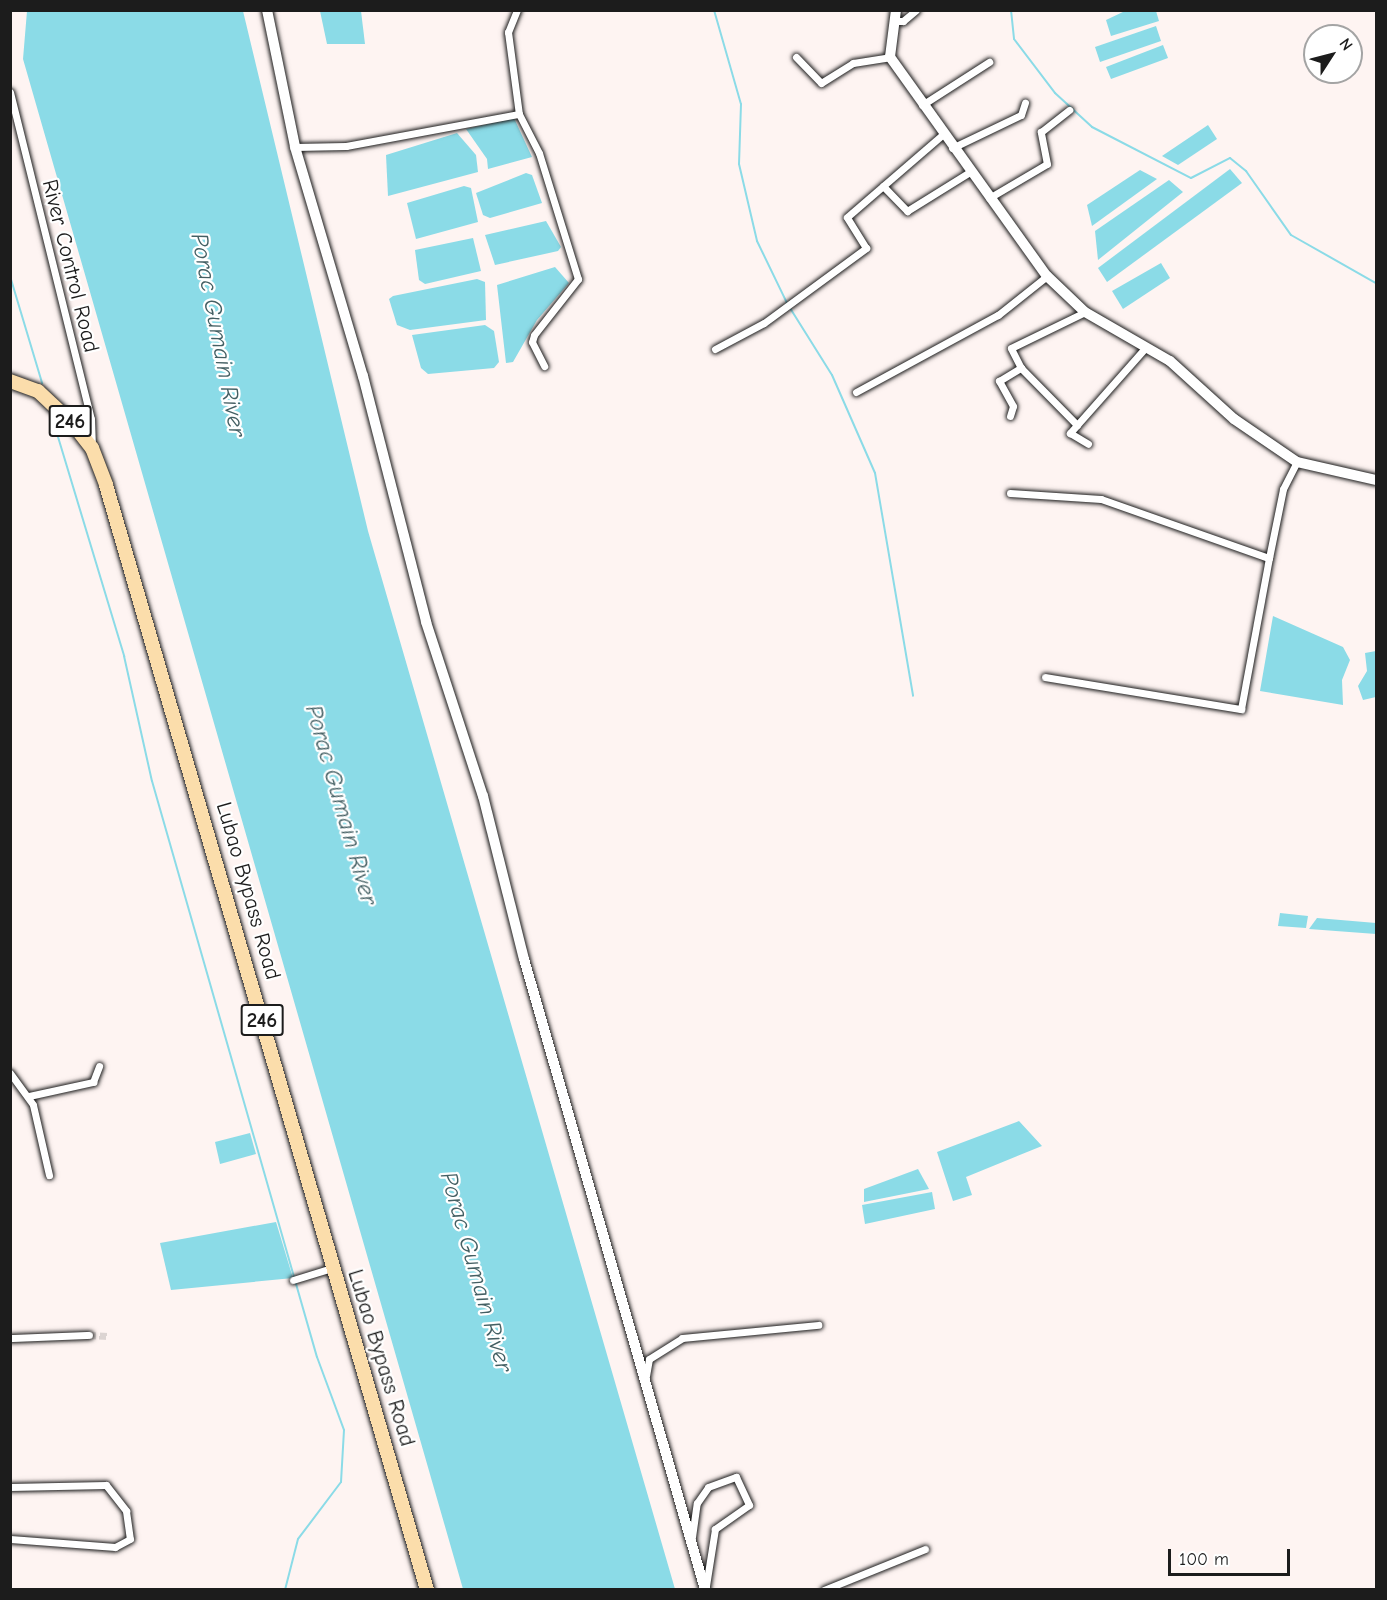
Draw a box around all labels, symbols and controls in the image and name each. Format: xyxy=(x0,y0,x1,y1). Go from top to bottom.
north arrow xyxy=(1303,24,1363,84)
text: N xyxy=(1336,35,1356,54)
street label: River Control Road xyxy=(36,177,104,355)
water label: Porac Gumain River xyxy=(184,231,252,439)
road number: 246 xyxy=(48,403,92,439)
water label: Porac Gumain River xyxy=(299,702,383,908)
street label: Lubao Bypass Road xyxy=(210,799,286,983)
road number: 246 xyxy=(240,1002,284,1038)
water label: Porac Gumain River xyxy=(434,1169,518,1375)
street label: Lubao Bypass Road xyxy=(342,1266,420,1450)
scale bar xyxy=(1171,1537,1292,1575)
text: 100 m xyxy=(1179,1549,1229,1570)

